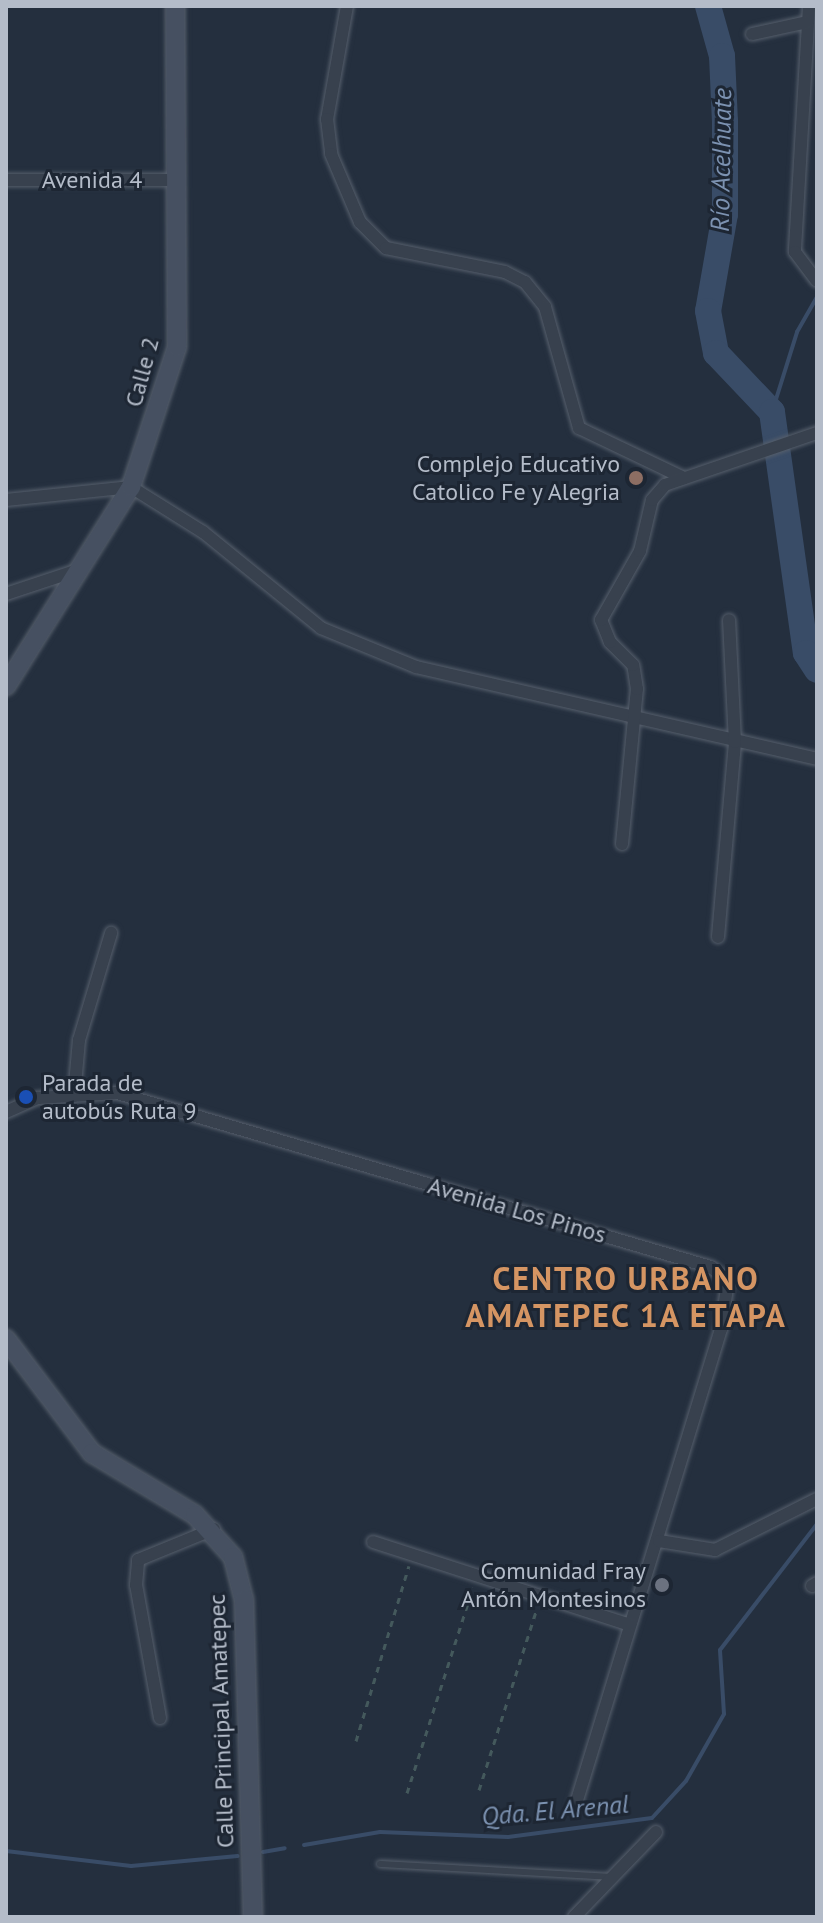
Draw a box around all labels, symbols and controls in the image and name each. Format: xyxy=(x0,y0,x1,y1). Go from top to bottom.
water label: Río Acelhuate xyxy=(704,87,738,233)
street label: Avenida 4 xyxy=(42,166,142,194)
street label: Calle 2 xyxy=(119,334,165,410)
place label: Complejo Educativo Catolico Fe y Alegria xyxy=(410,450,620,506)
marker: Complejo Educativo Catolico Fe y Alegria xyxy=(627,469,645,487)
place label: Parada de autobús Ruta 9 xyxy=(42,1069,196,1125)
marker: Parada de autobús Ruta 9 xyxy=(17,1088,35,1106)
street label: Avenida Los Pinos xyxy=(425,1171,609,1249)
district label: CENTRO URBANO AMATEPEC 1A ETAPA xyxy=(464,1260,788,1335)
place label: Comunidad Fray Antón Montesinos xyxy=(461,1557,646,1613)
marker: Comunidad Fray Antón Montesinos xyxy=(653,1576,671,1594)
street label: Calle Principal Amatepec xyxy=(202,1593,240,1849)
water label: Qda. El Arenal xyxy=(479,1788,631,1832)

